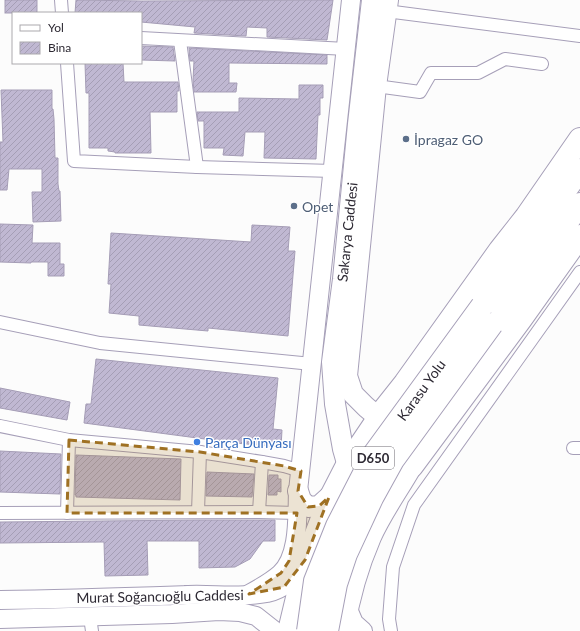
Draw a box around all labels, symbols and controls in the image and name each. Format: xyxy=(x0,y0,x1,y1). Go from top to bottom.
legend xyxy=(12,12,142,64)
text: Yol xyxy=(48,20,64,35)
text: Bina xyxy=(48,40,71,55)
place label: İpragaz GO xyxy=(414,131,483,148)
marker: İpragaz GO xyxy=(401,134,411,144)
street label: Sakarya Caddesi xyxy=(333,181,361,283)
place label: Opet xyxy=(302,198,333,215)
marker: Opet xyxy=(289,201,299,211)
street label: Karasu Yolu xyxy=(393,356,449,424)
place label: Parça Dünyası xyxy=(205,434,292,451)
marker: Parça Dünyası xyxy=(192,437,202,447)
road number: D650 xyxy=(352,447,394,469)
street label: Murat Soğancıoğlu Caddesi xyxy=(76,586,244,606)

